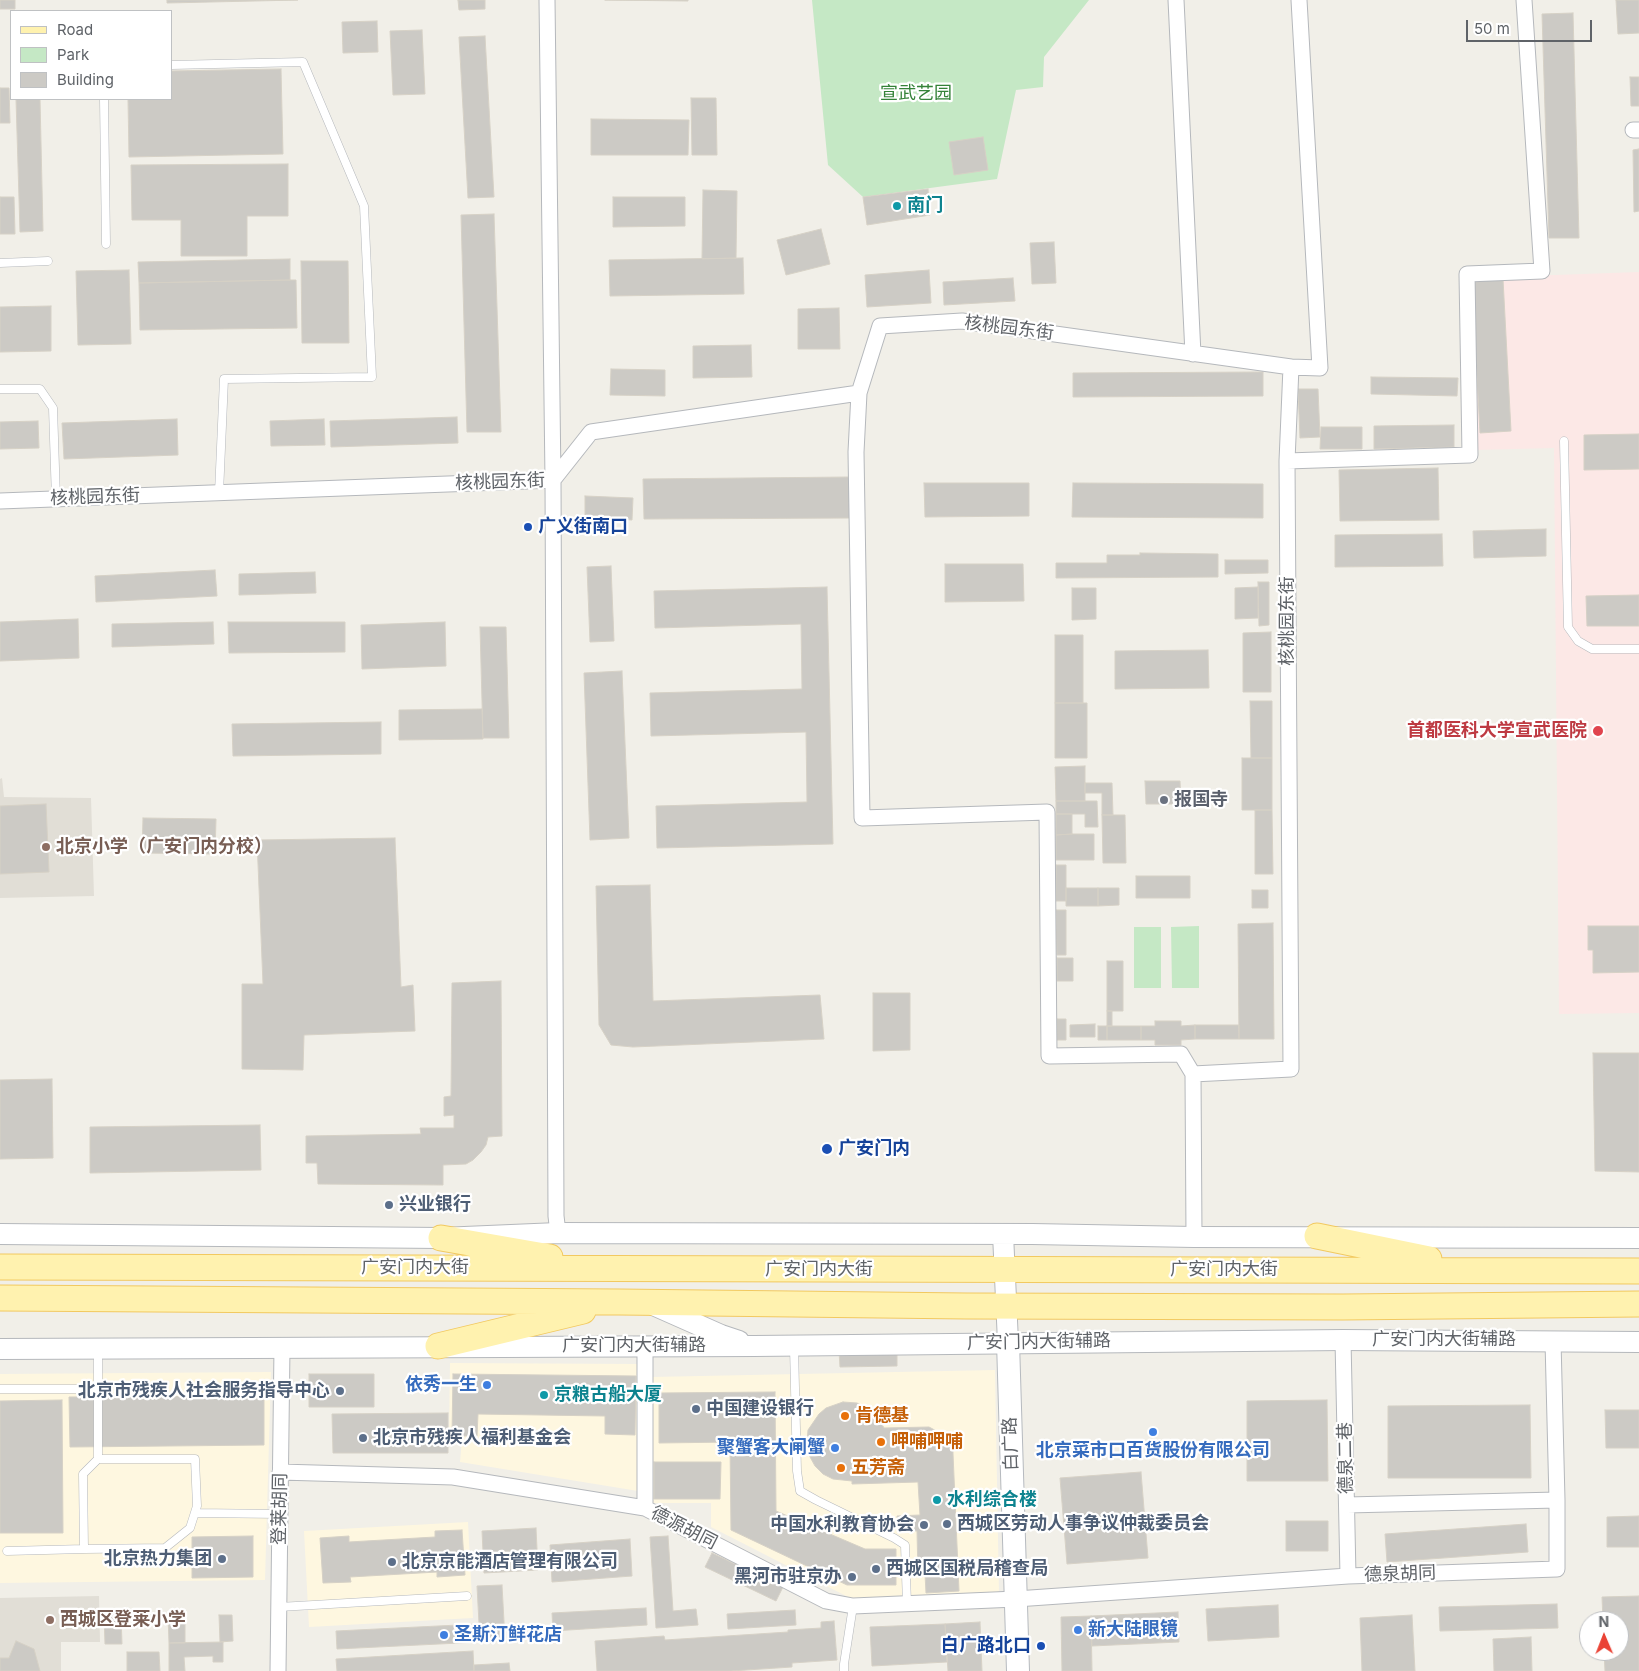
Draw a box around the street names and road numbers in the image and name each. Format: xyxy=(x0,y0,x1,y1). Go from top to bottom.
street label: 核桃园东街 xyxy=(963,312,1055,344)
street label: 核桃园东街 xyxy=(455,470,545,494)
street label: 核桃园东街 xyxy=(50,485,140,509)
street label: 核桃园东街 xyxy=(1277,576,1299,666)
street label: 广安门内大街 xyxy=(361,1257,469,1279)
street label: 广安门内大街 xyxy=(765,1259,873,1281)
street label: 广安门内大街 xyxy=(1170,1259,1278,1281)
street label: 广安门内大街辅路 xyxy=(1372,1329,1516,1351)
street label: 广安门内大街辅路 xyxy=(967,1330,1111,1354)
street label: 广安门内大街辅路 xyxy=(562,1335,706,1357)
street label: 白广路 xyxy=(999,1417,1023,1471)
street label: 德泉二巷 xyxy=(1335,1422,1357,1494)
street label: 登莱胡同 xyxy=(269,1473,291,1545)
street label: 德源胡同 xyxy=(647,1502,721,1554)
street label: 德泉胡同 xyxy=(1364,1562,1436,1586)

